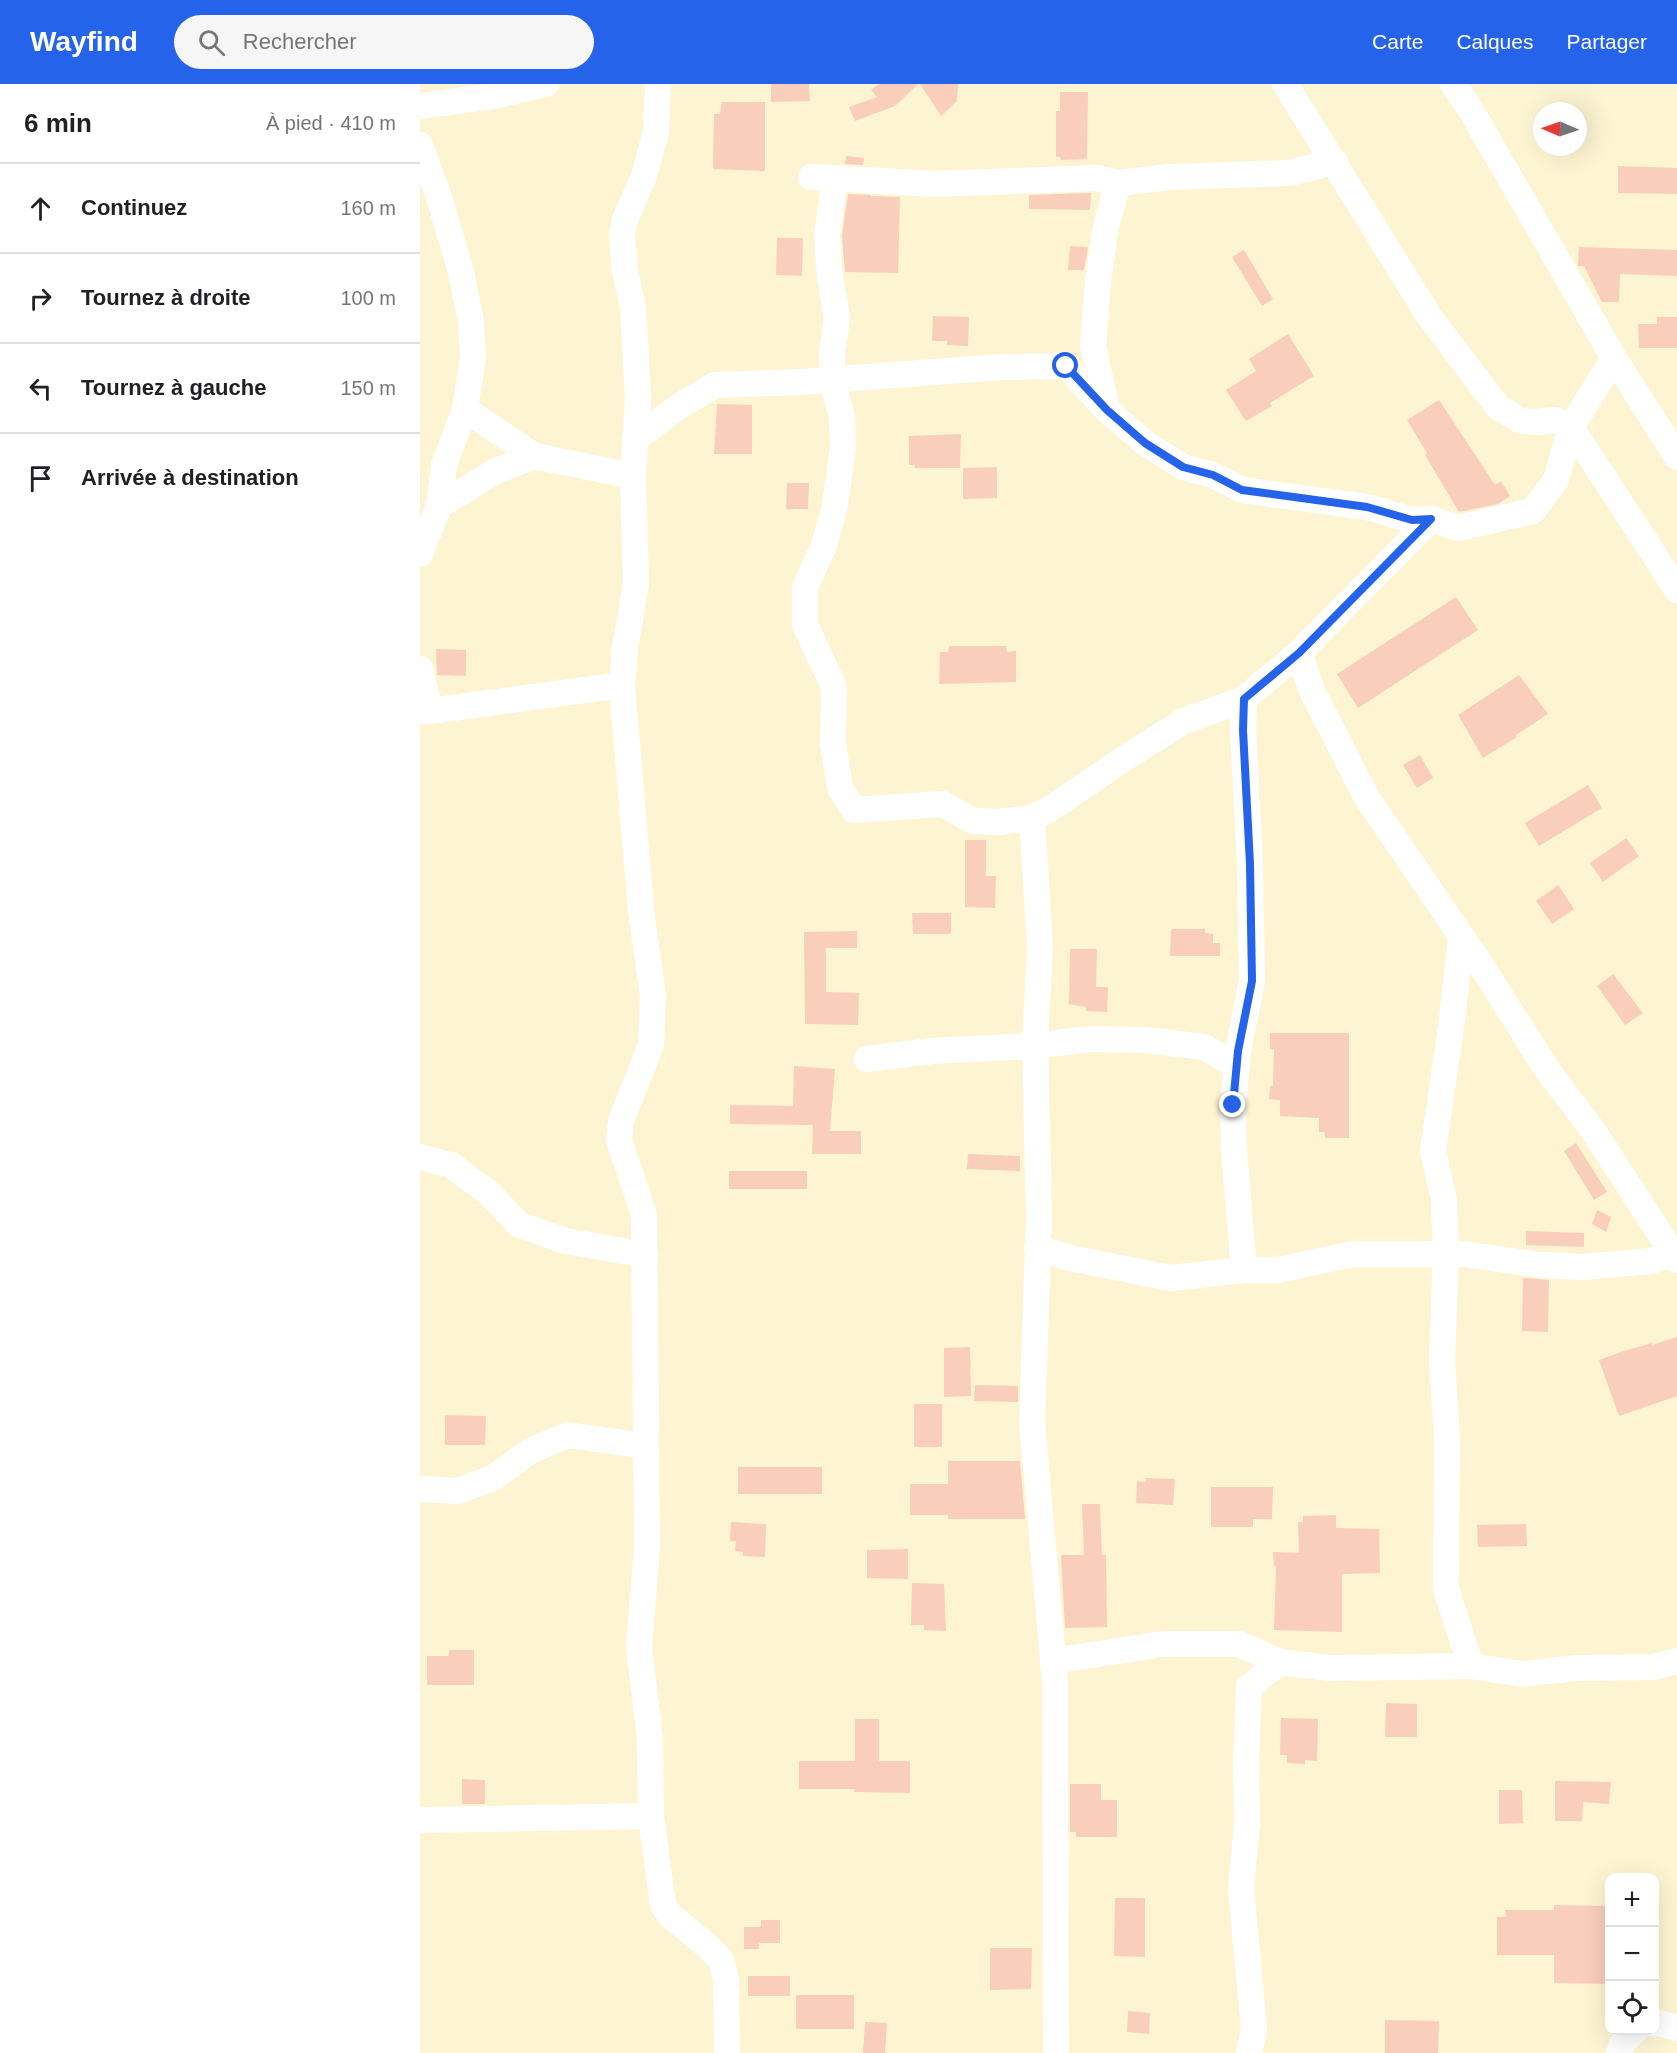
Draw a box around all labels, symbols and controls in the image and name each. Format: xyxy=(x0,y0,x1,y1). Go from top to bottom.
search box xyxy=(174,15,594,69)
text: Wayfind xyxy=(30,26,138,57)
icon: search xyxy=(195,26,228,59)
text: Rechercher xyxy=(243,29,357,54)
text: Carte xyxy=(1372,30,1423,53)
text: Calques xyxy=(1456,30,1533,53)
text: Partager xyxy=(1566,30,1647,53)
north arrow xyxy=(1533,102,1587,156)
text: 6 min xyxy=(24,108,92,138)
text: À pied · 410 m xyxy=(266,112,396,134)
icon: ahead xyxy=(24,192,57,225)
text: Continuez xyxy=(81,195,187,220)
text: 160 m xyxy=(340,197,396,219)
icon: right xyxy=(24,282,57,315)
text: Tournez à droite xyxy=(81,285,251,310)
text: 100 m xyxy=(340,287,396,309)
route start xyxy=(1052,352,1078,378)
icon: left xyxy=(24,372,57,405)
text: Tournez à gauche xyxy=(81,375,266,400)
text: 150 m xyxy=(340,377,396,399)
icon: arrive xyxy=(24,462,57,495)
text: Arrivée à destination xyxy=(81,465,299,490)
route end xyxy=(1219,1091,1245,1117)
map controls xyxy=(1605,1873,1659,2035)
button: + xyxy=(1605,1873,1659,1927)
button: − xyxy=(1605,1927,1659,1981)
button: locate xyxy=(1605,1981,1659,2035)

